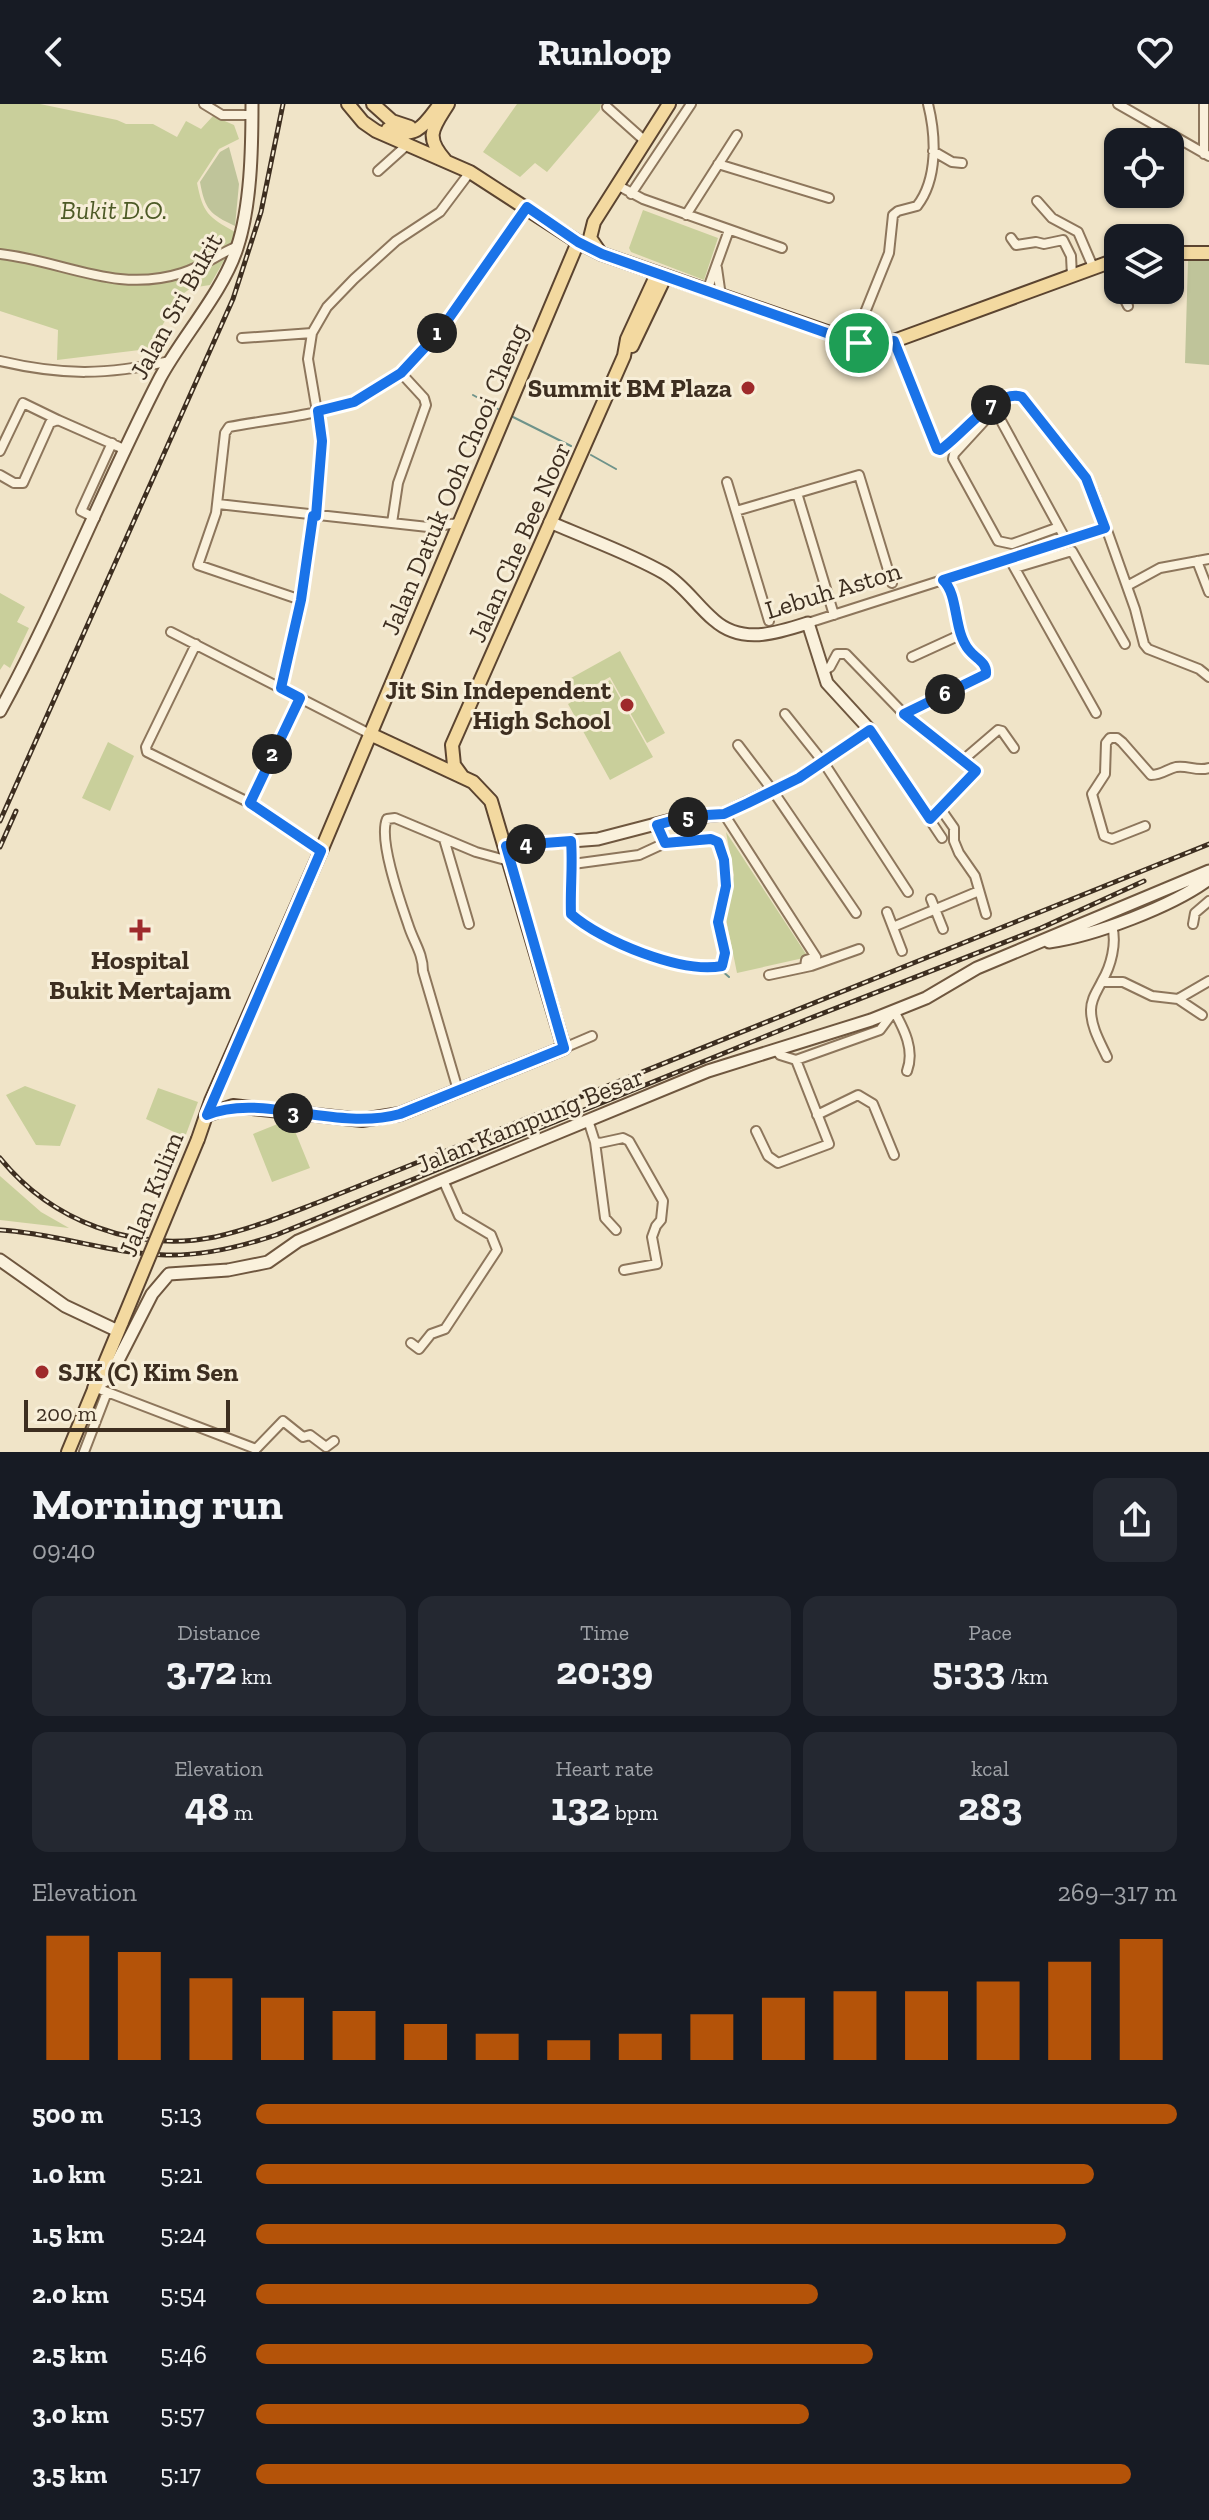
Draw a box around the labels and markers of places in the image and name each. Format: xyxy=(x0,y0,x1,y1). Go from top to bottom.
pin xyxy=(825,309,893,377)
pin: 1 xyxy=(417,313,457,353)
place label: Summit BM Plaza xyxy=(528,372,732,404)
marker: Summit BM Plaza xyxy=(739,379,757,397)
pin: 7 xyxy=(971,385,1011,425)
place label: Jit Sin Independent High School xyxy=(386,674,612,736)
pin: 6 xyxy=(925,674,965,714)
marker: Jit Sin Independent High School xyxy=(618,696,636,714)
pin: 2 xyxy=(252,734,292,774)
pin: 5 xyxy=(668,797,708,837)
pin: 4 xyxy=(506,824,546,864)
marker: Hospital Bukit Mertajam xyxy=(129,919,151,941)
place label: Hospital Bukit Mertajam xyxy=(49,944,231,1006)
pin: 3 xyxy=(273,1093,313,1133)
place label: SJK (C) Kim Sen xyxy=(58,1356,239,1388)
marker: SJK (C) Kim Sen xyxy=(33,1363,51,1381)

